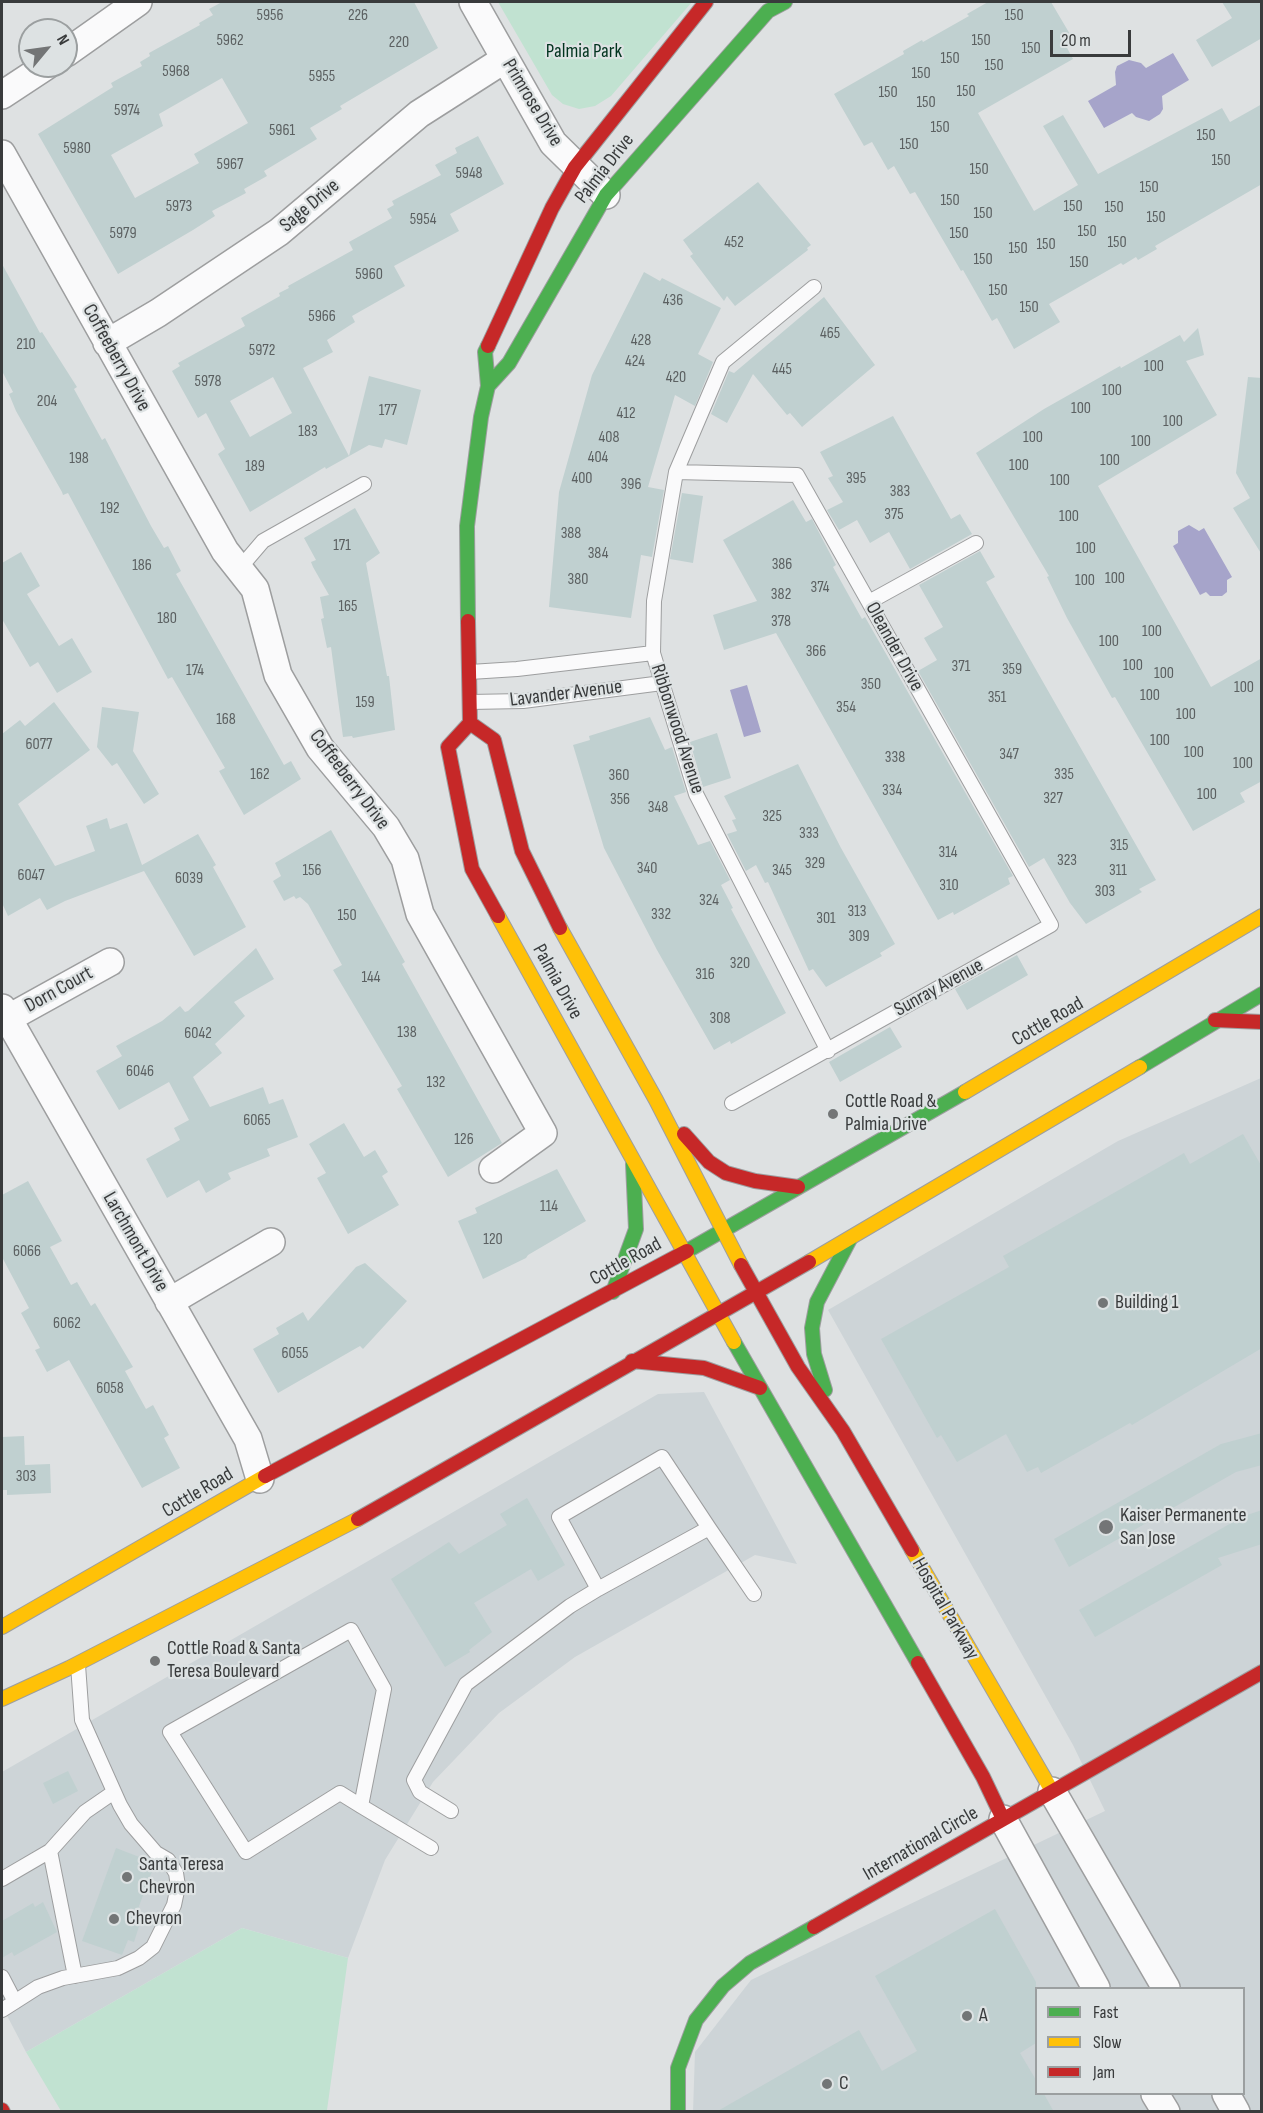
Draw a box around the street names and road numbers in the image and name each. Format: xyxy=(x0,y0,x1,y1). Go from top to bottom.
street label: Primrose Drive xyxy=(497,55,567,151)
street label: Palmia Drive xyxy=(570,129,640,209)
street label: Sage Drive xyxy=(275,174,345,238)
street label: Coffeeberry Drive xyxy=(77,300,155,416)
street label: Oleander Drive xyxy=(860,598,928,696)
street label: Ribbonwood Avenue xyxy=(645,661,709,797)
street label: Lavander Avenue xyxy=(509,675,623,713)
street label: Coffeeberry Drive xyxy=(304,725,394,835)
street label: Palmia Drive xyxy=(527,940,587,1024)
street label: Sunray Avenue xyxy=(890,954,988,1022)
street label: Dorn Court xyxy=(21,962,97,1018)
street label: Cottle Road xyxy=(1008,992,1088,1052)
street label: Larchmont Drive xyxy=(97,1188,173,1296)
street label: Cottle Road xyxy=(586,1233,666,1291)
street label: Cottle Road xyxy=(158,1463,238,1523)
street label: Hospital Parkway xyxy=(906,1554,984,1664)
street label: International Circle xyxy=(859,1801,983,1887)

